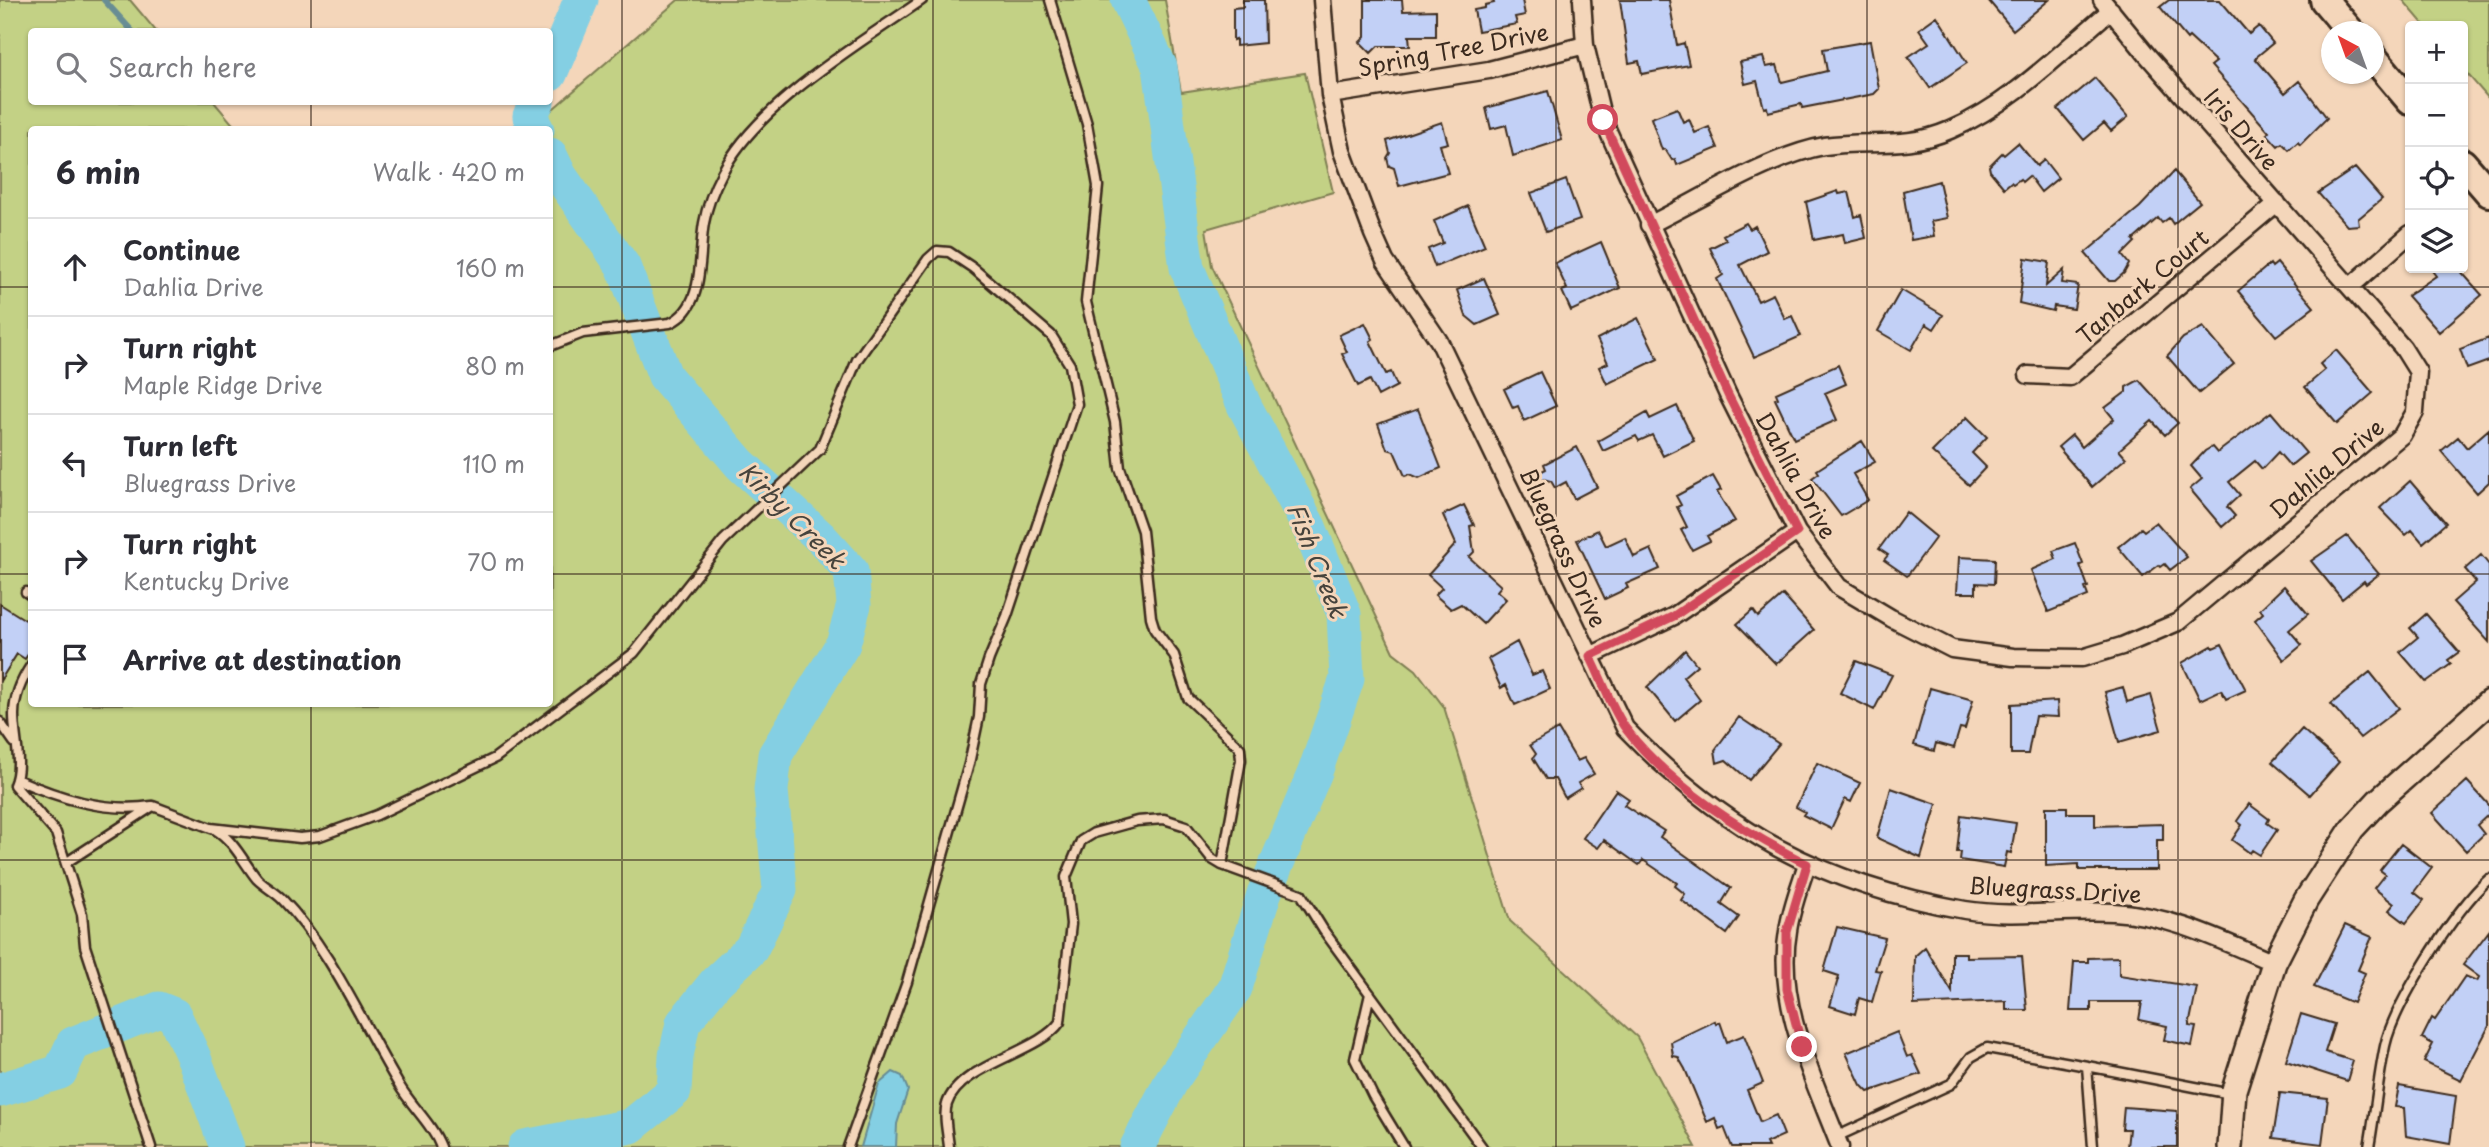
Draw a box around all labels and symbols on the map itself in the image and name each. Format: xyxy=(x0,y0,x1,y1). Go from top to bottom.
street label: Spring Tree Drive xyxy=(1355,13,1551,85)
north arrow xyxy=(2321,21,2384,84)
street label: Iris Drive xyxy=(2196,80,2288,178)
route start xyxy=(1587,104,1618,135)
street label: Tanbark Court xyxy=(2068,220,2216,352)
street label: Dahlia Drive xyxy=(1748,405,1846,545)
street label: Dahlia Drive xyxy=(2261,409,2391,527)
water label: Kirby Creek xyxy=(731,453,856,578)
street label: Bluegrass Drive xyxy=(1512,461,1616,633)
water label: Fish Creek xyxy=(1279,497,1358,624)
street label: Bluegrass Drive xyxy=(1968,867,2142,911)
route end xyxy=(1786,1031,1817,1062)

